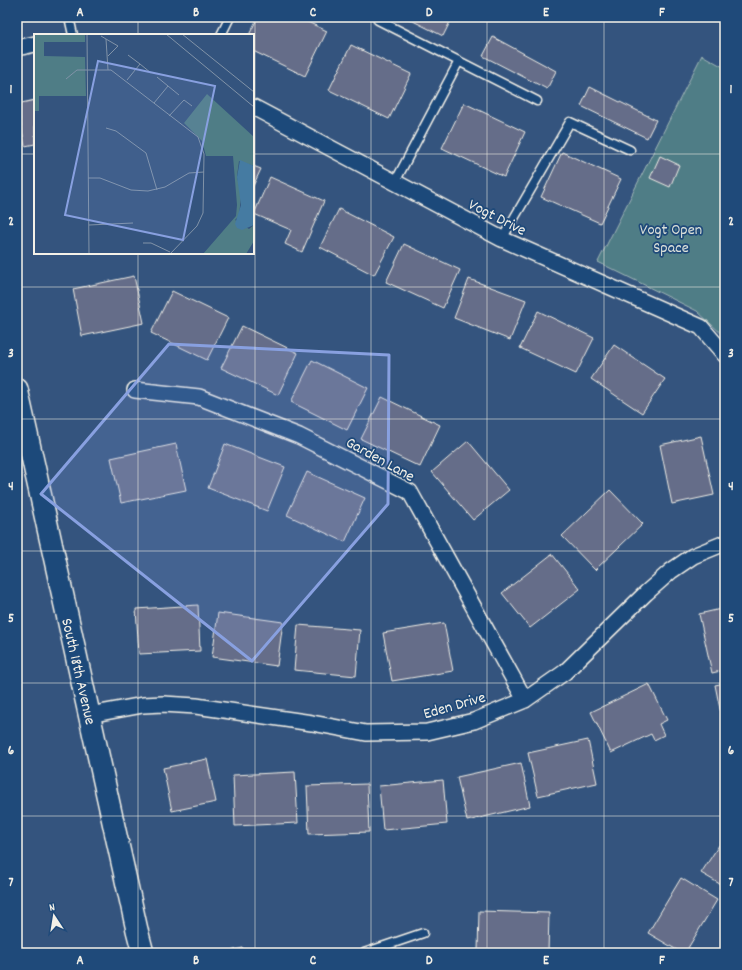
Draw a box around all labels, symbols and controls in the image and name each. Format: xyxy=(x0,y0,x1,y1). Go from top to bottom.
text: A xyxy=(76,4,84,23)
text: B xyxy=(193,4,199,23)
text: C xyxy=(310,4,317,23)
text: D xyxy=(426,4,433,23)
text: E xyxy=(543,4,550,23)
text: F xyxy=(659,4,665,23)
inset map xyxy=(34,34,254,254)
text: 1 xyxy=(10,81,13,100)
text: 1 xyxy=(730,81,733,100)
street label: Vogt Drive xyxy=(464,194,530,243)
text: 2 xyxy=(8,213,14,232)
text: 2 xyxy=(728,213,734,232)
park label: Vogt Open Space xyxy=(640,219,702,260)
text: 3 xyxy=(8,345,14,364)
text: 3 xyxy=(728,345,734,364)
street label: Garden Lane xyxy=(341,432,418,489)
text: 4 xyxy=(8,478,14,497)
text: 4 xyxy=(728,478,734,497)
text: 5 xyxy=(8,610,14,629)
text: 5 xyxy=(728,610,734,629)
street label: South 18th Avenue xyxy=(54,616,101,727)
street label: Eden Drive xyxy=(421,687,488,726)
text: 6 xyxy=(8,742,15,761)
text: 6 xyxy=(728,742,735,761)
text: 7 xyxy=(9,874,14,893)
text: 7 xyxy=(729,874,734,893)
north arrow xyxy=(34,896,74,936)
text: N xyxy=(48,900,57,917)
text: A xyxy=(76,952,84,970)
text: B xyxy=(193,952,199,970)
text: C xyxy=(310,952,317,970)
text: D xyxy=(426,952,433,970)
text: E xyxy=(543,952,550,970)
text: F xyxy=(659,952,665,970)

